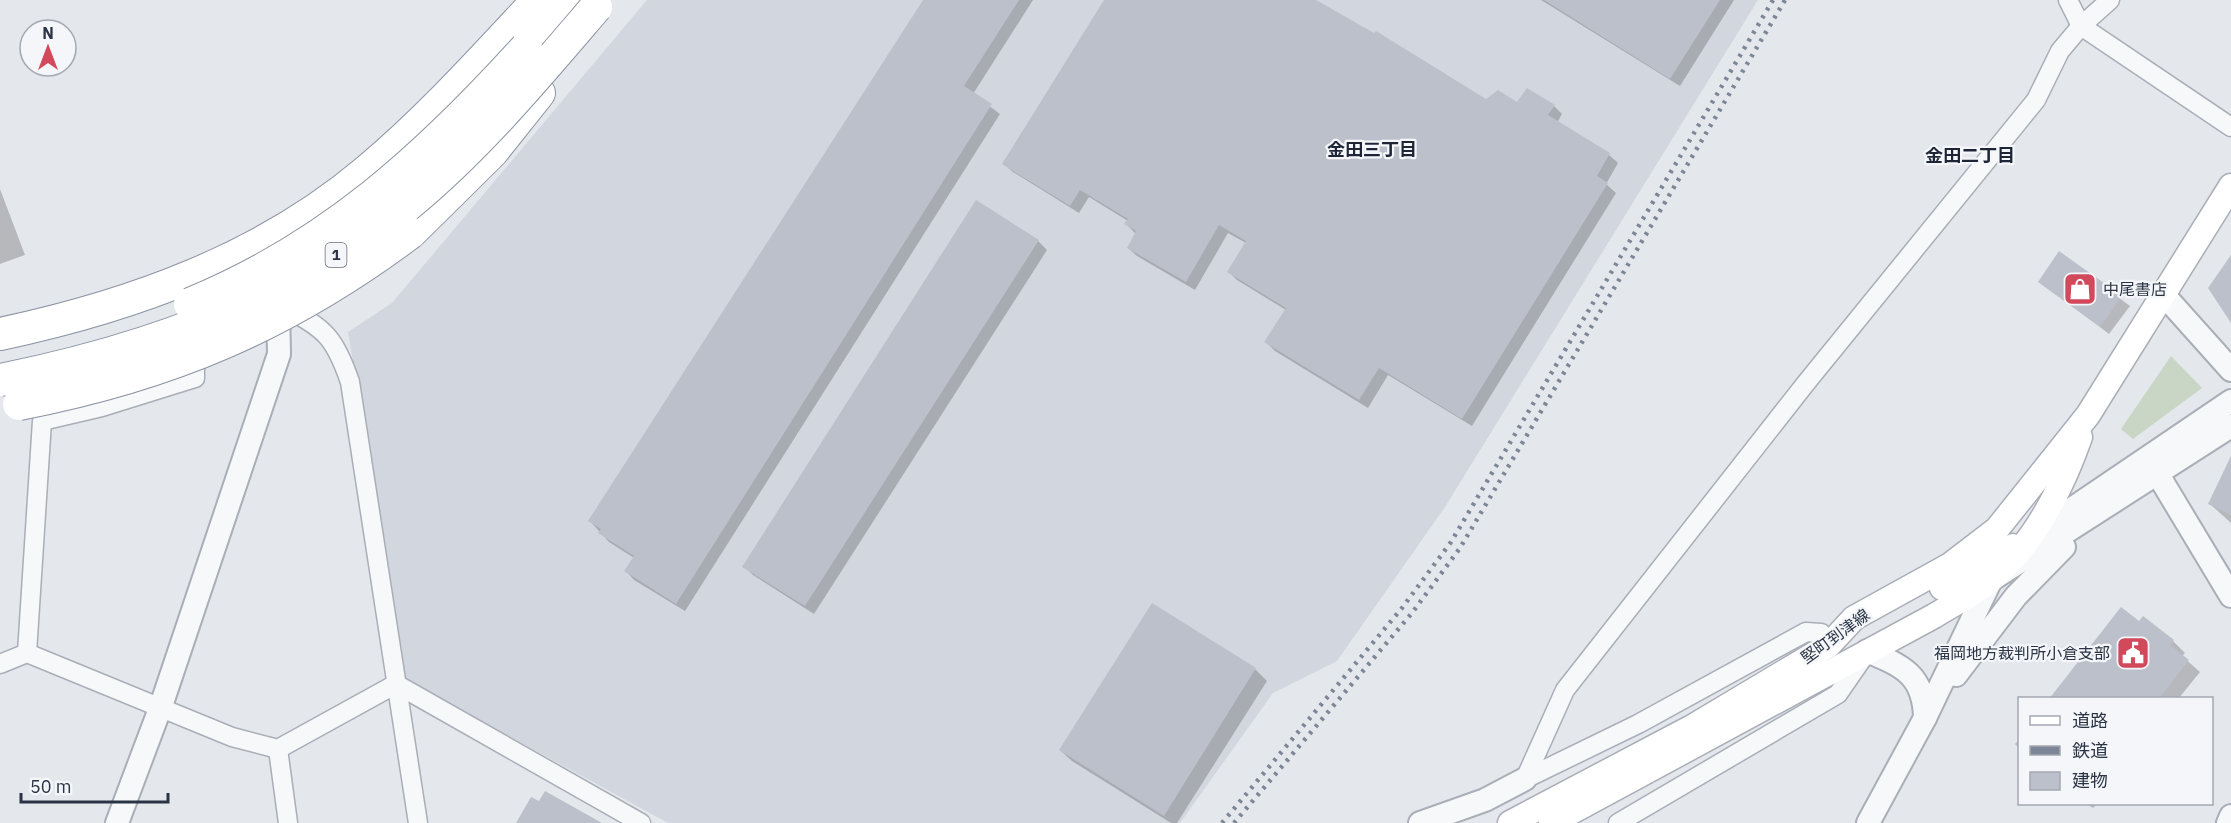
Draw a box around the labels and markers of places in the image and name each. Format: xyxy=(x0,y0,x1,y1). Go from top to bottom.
shop icon: 中尾書店 xyxy=(2062,271,2098,307)
place label: 中尾書店 xyxy=(2103,279,2167,299)
public building icon: 福岡地方裁判所小倉支部 xyxy=(2115,635,2151,671)
place label: 福岡地方裁判所小倉支部 xyxy=(1934,643,2110,663)

